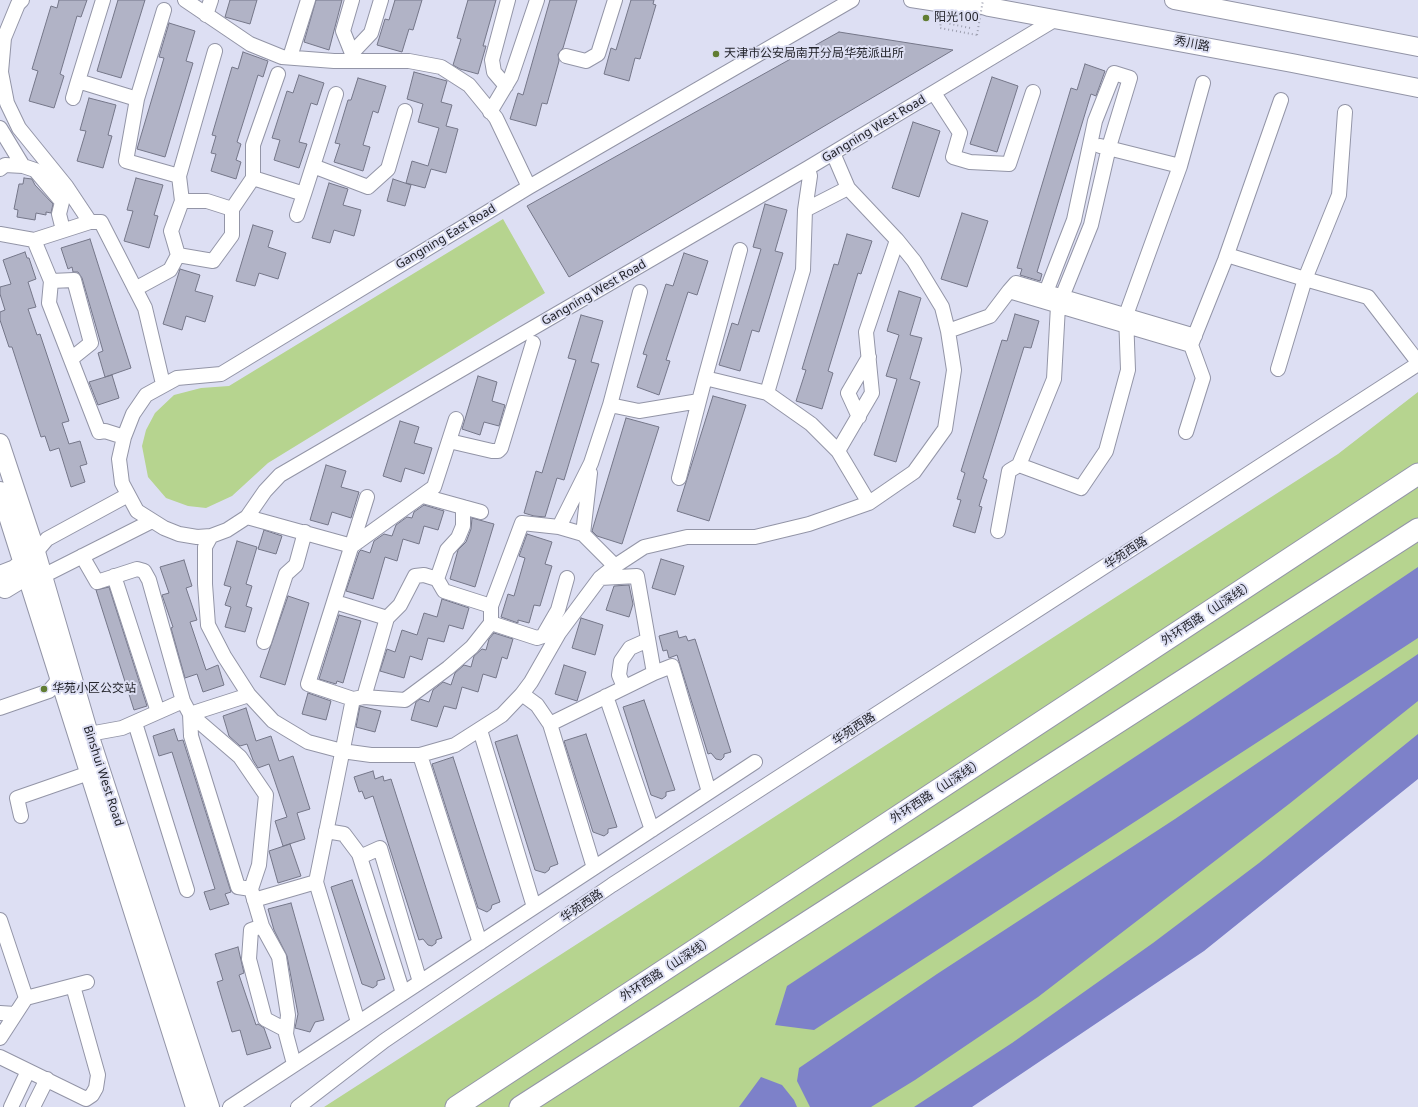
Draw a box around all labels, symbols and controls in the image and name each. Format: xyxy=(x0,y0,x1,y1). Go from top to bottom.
place label: 阳光100 xyxy=(934,11,979,25)
marker: 阳光100 xyxy=(921,13,931,23)
street label: 秀川路 xyxy=(1173,33,1211,55)
place label: 天津市公安局南开分局华苑派出所 xyxy=(724,47,904,61)
marker: 天津市公安局南开分局华苑派出所 xyxy=(711,49,721,59)
street label: Gangning West Road xyxy=(820,92,928,166)
street label: Gangning East Road xyxy=(393,201,499,273)
street label: Gangning West Road xyxy=(539,257,649,329)
street label: 华苑西路 xyxy=(1102,534,1150,572)
street label: 外环西路（山深线） xyxy=(1159,578,1257,648)
place label: 华苑小区公交站 xyxy=(52,682,136,696)
marker: 华苑小区公交站 xyxy=(39,684,49,694)
street label: 华苑西路 xyxy=(830,710,878,748)
street label: Binshui West Road xyxy=(80,724,126,828)
street label: 外环西路（山深线） xyxy=(888,756,986,826)
street label: 华苑西路 xyxy=(558,887,606,925)
street label: 外环西路（山深线） xyxy=(618,934,716,1004)

